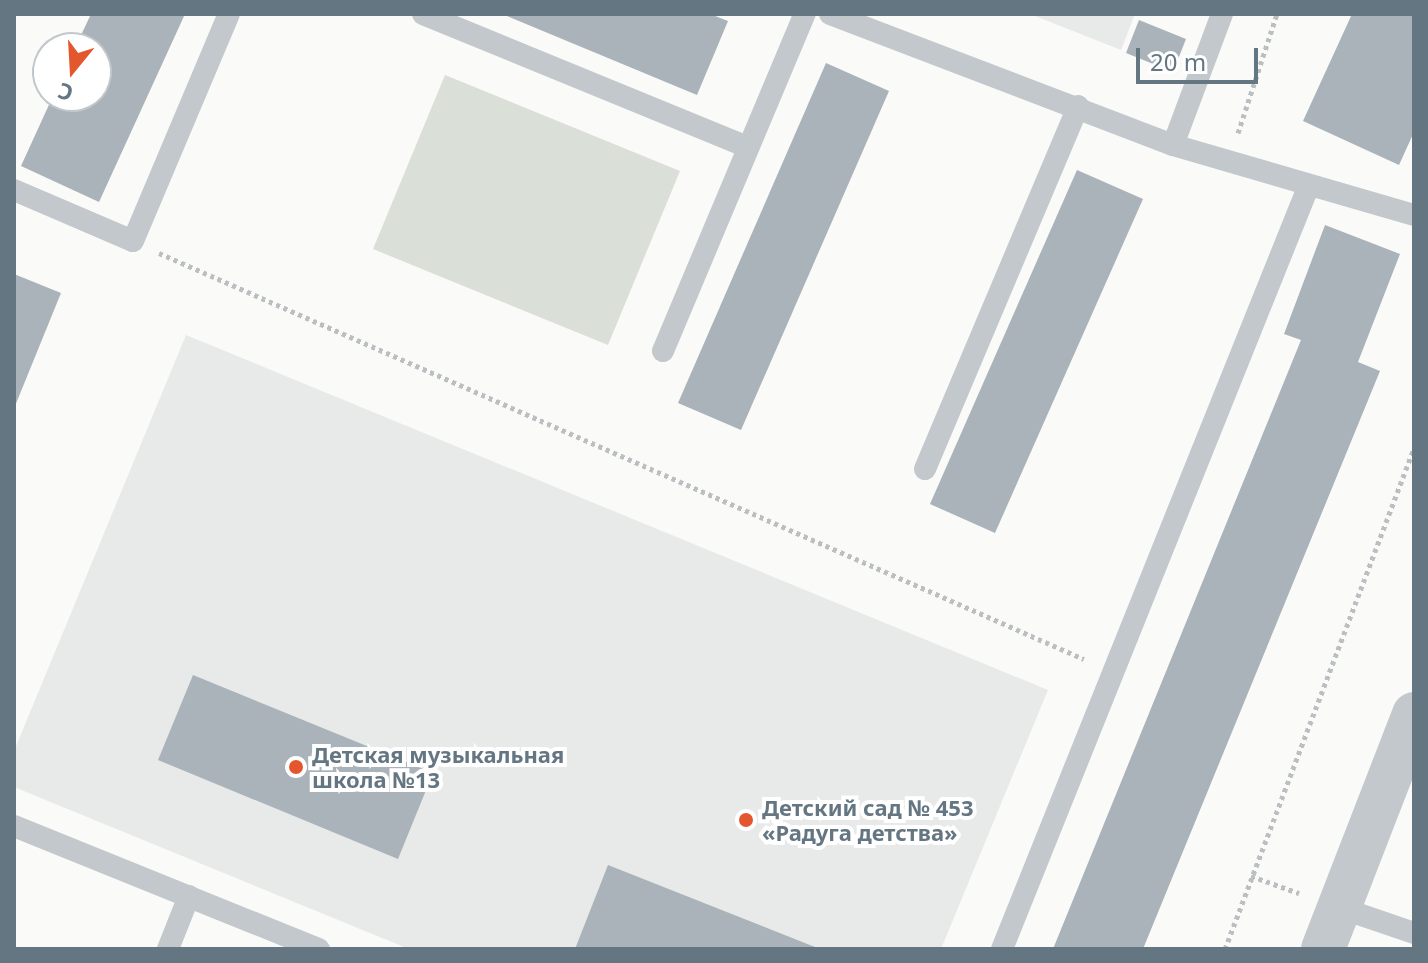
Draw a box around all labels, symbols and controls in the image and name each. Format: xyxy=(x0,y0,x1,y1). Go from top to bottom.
north arrow xyxy=(32,32,112,112)
scale bar xyxy=(1140,32,1262,82)
text: 20 m xyxy=(1150,45,1206,78)
text: С xyxy=(54,76,77,109)
place label: Детская музыкальная школа №13 xyxy=(312,741,564,792)
marker: Детская музыкальная школа №13 xyxy=(287,758,305,776)
place label: Детский сад № 453 «Радуга детства» xyxy=(762,794,974,846)
marker: Детский сад № 453 «Радуга детства» xyxy=(737,811,755,829)

